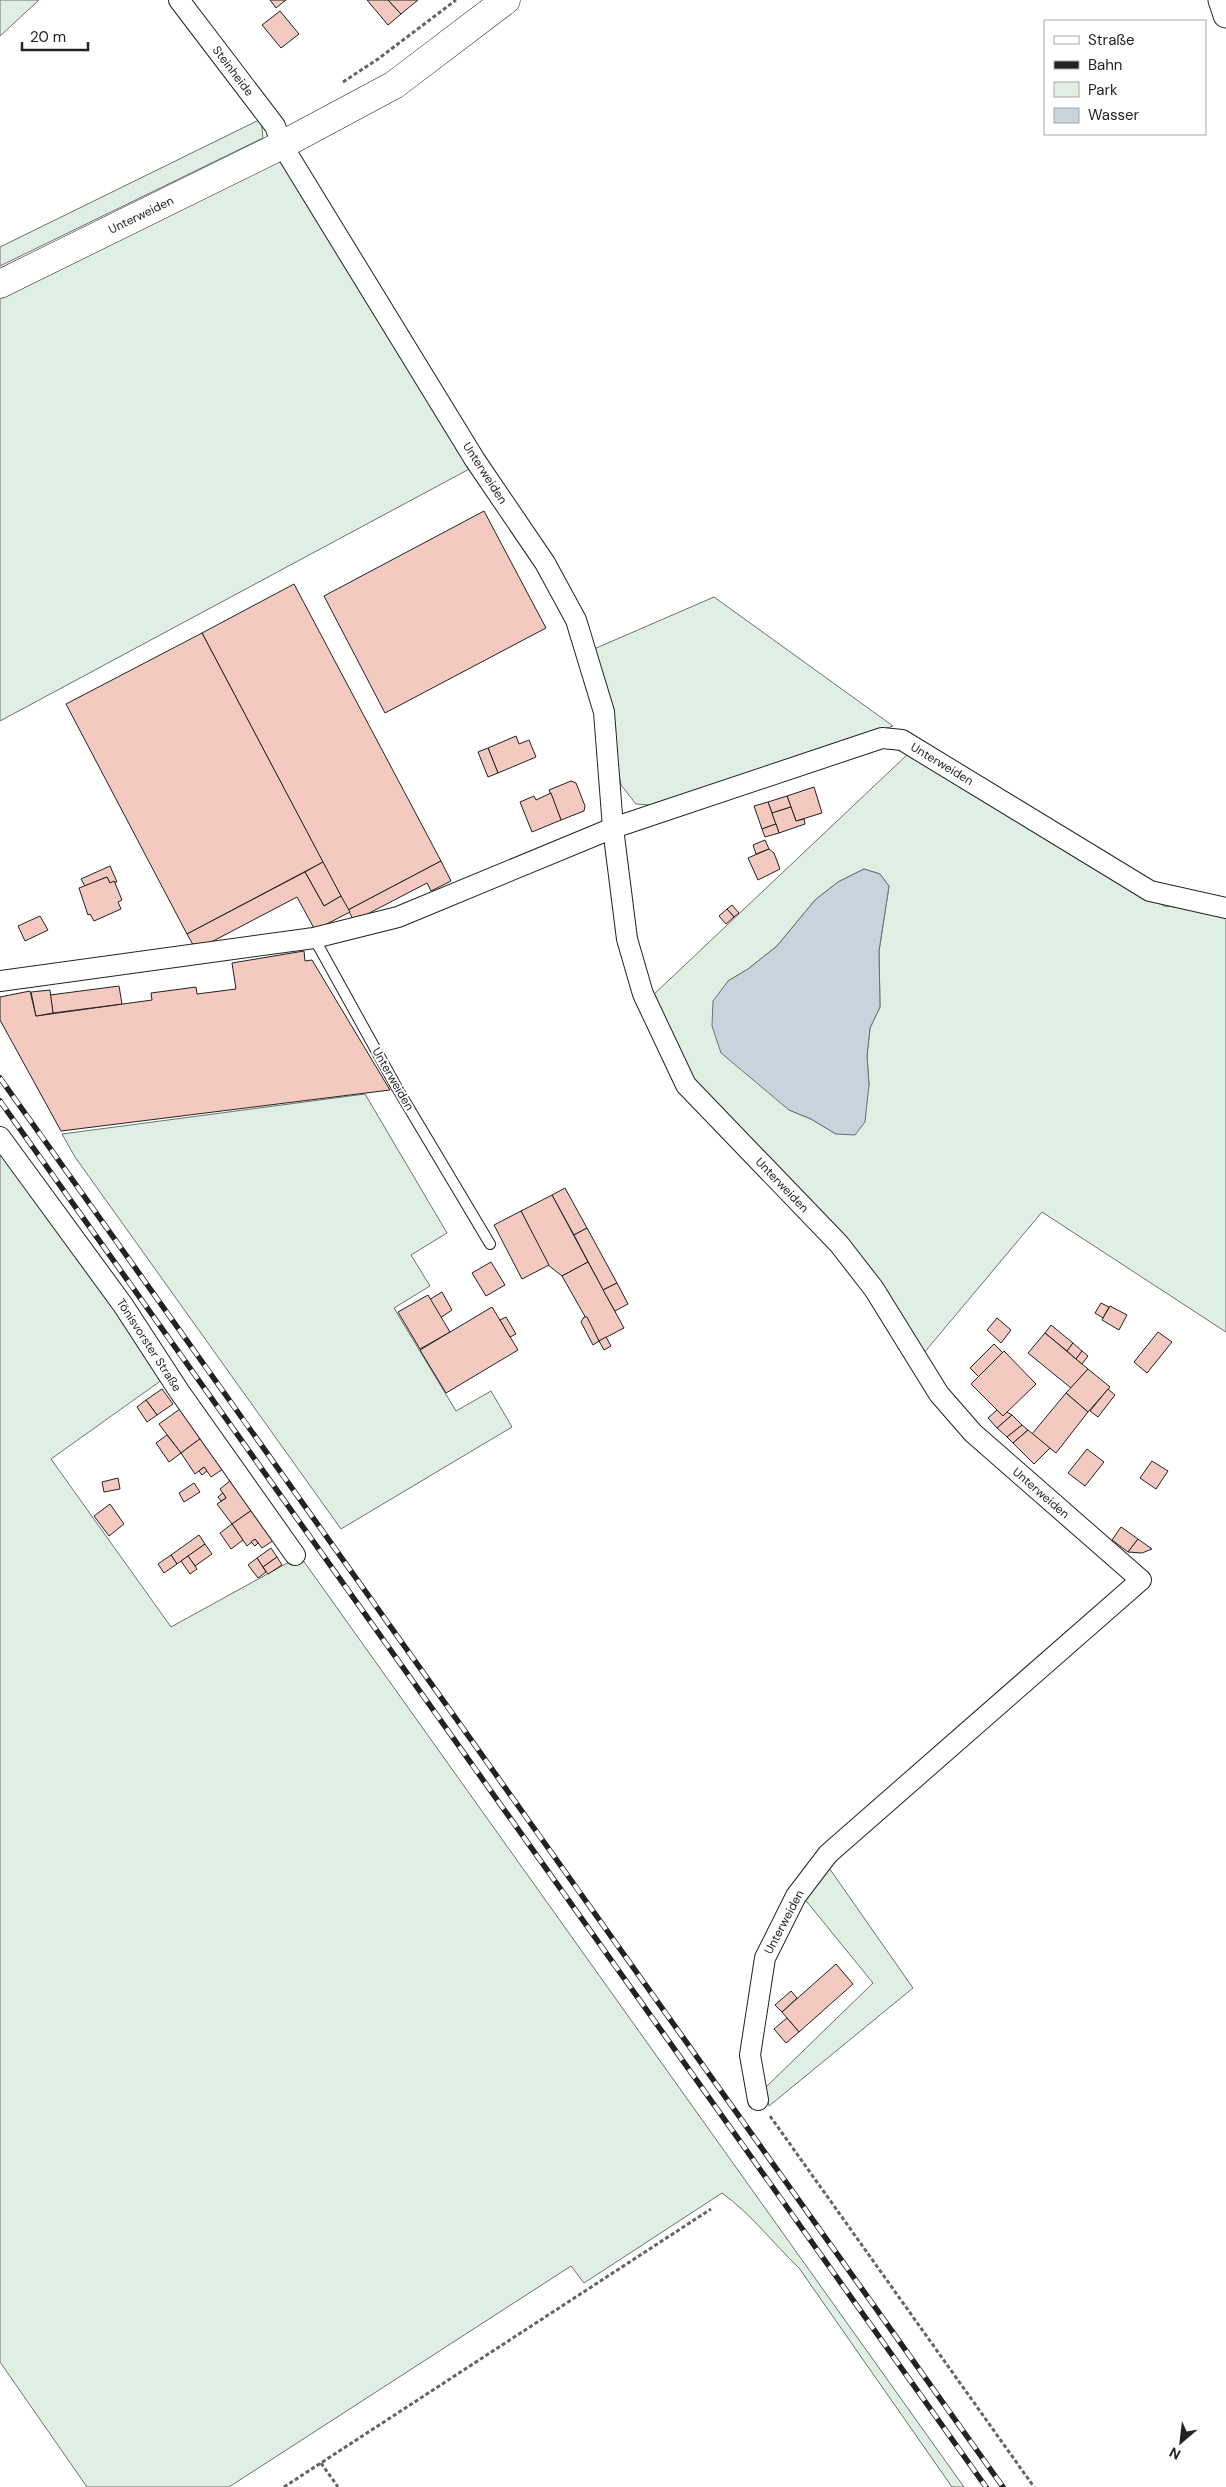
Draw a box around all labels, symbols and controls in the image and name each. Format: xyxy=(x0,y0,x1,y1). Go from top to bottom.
scale bar xyxy=(22,20,89,52)
legend xyxy=(1044,20,1206,135)
text: 20 m xyxy=(30,27,66,47)
text: Straße xyxy=(1088,30,1135,50)
street label: Steinheide xyxy=(209,43,257,100)
text: Bahn xyxy=(1088,55,1122,75)
text: Park xyxy=(1088,80,1118,100)
text: Wasser xyxy=(1088,105,1140,125)
street label: Unterweiden xyxy=(106,192,176,238)
street label: Unterweiden xyxy=(459,439,511,507)
street label: Unterweiden xyxy=(908,739,976,789)
street label: Unterweiden xyxy=(368,1045,418,1114)
street label: Unterweiden xyxy=(752,1154,812,1216)
street label: Tönisvorster Straße xyxy=(113,1295,185,1395)
street label: Unterweiden xyxy=(1009,1464,1073,1522)
street label: Unterweiden xyxy=(760,1887,808,1957)
north arrow xyxy=(1156,2417,1206,2467)
text: N xyxy=(1166,2443,1184,2464)

